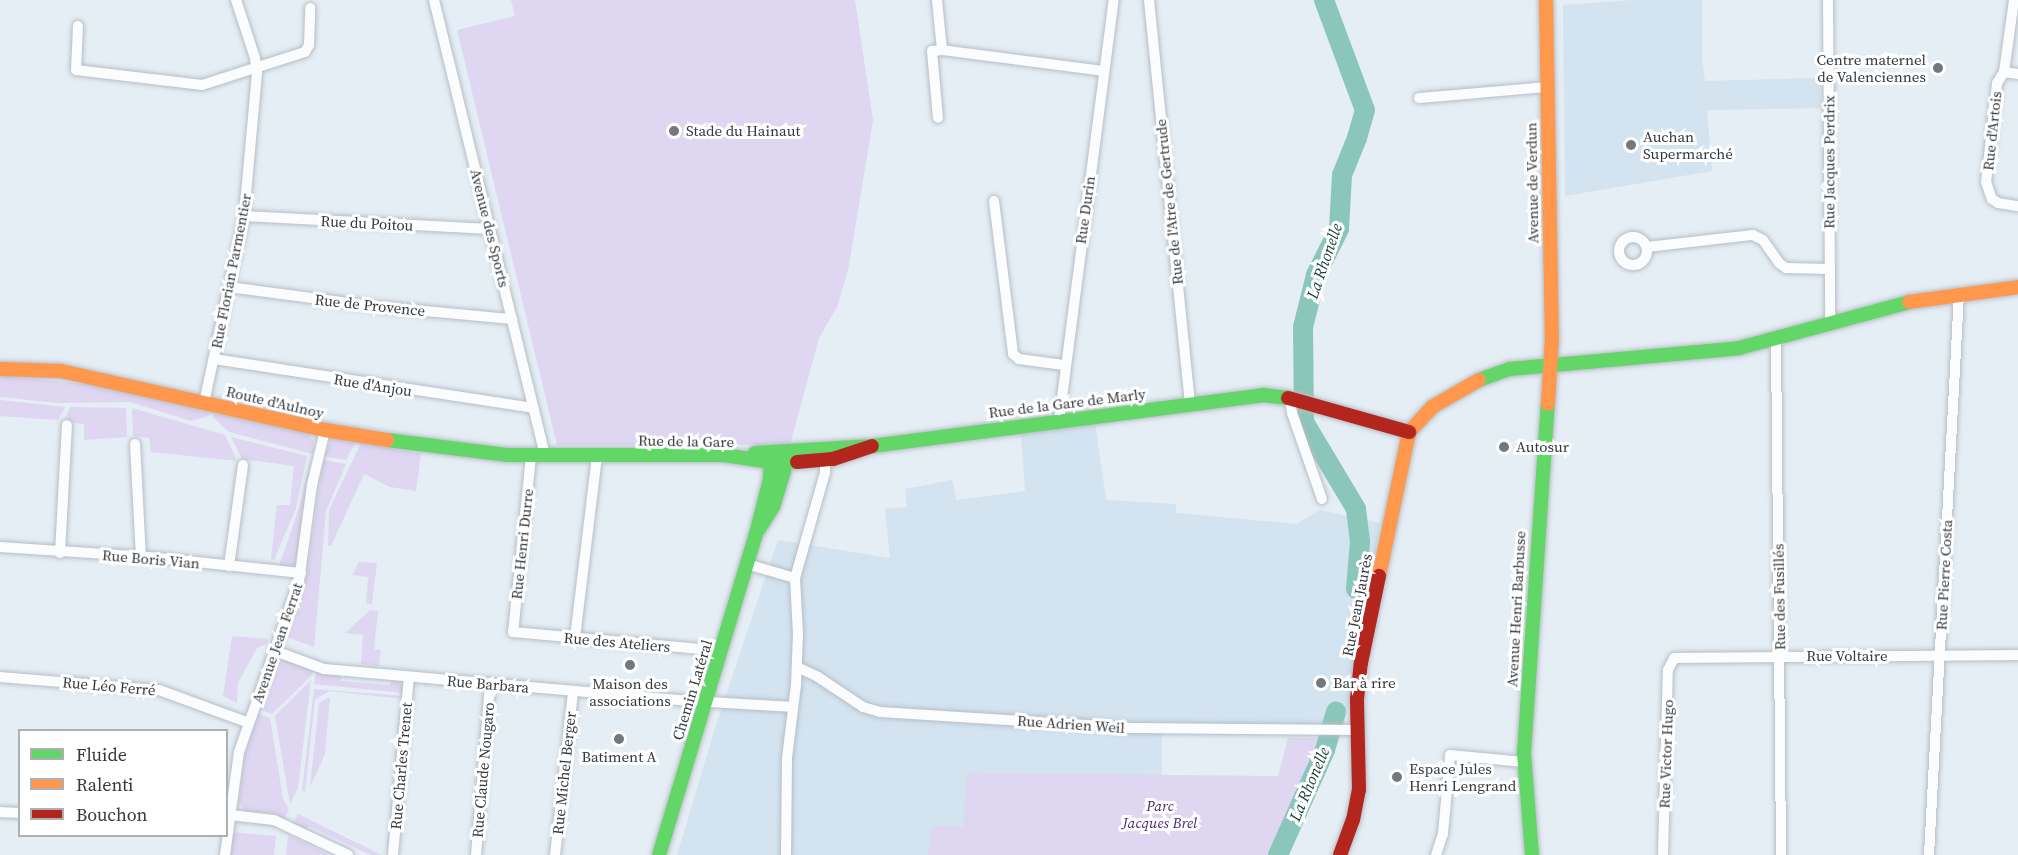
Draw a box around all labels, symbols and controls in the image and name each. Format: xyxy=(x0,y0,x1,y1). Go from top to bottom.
place label: Centre maternel de Valenciennes xyxy=(1817,50,1926,85)
marker: Centre maternel de Valenciennes xyxy=(1931,61,1945,75)
street label: Rue d'Artois xyxy=(1979,90,2005,172)
street label: Rue Jacques Perdrix xyxy=(1820,95,1838,229)
street label: Rue de l'Atre de Gertrude xyxy=(1151,118,1187,286)
place label: Stade du Hainaut xyxy=(686,122,800,140)
street label: Avenue de Verdun xyxy=(1522,122,1542,244)
marker: Stade du Hainaut xyxy=(667,124,681,138)
place label: Auchan Supermarché xyxy=(1643,127,1733,162)
marker: Auchan Supermarché xyxy=(1624,138,1638,152)
street label: Avenue des Sports xyxy=(467,167,513,289)
street label: Rue Durin xyxy=(1071,175,1099,245)
street label: Rue Florian Parmentier xyxy=(207,192,255,350)
street label: Rue du Poitou xyxy=(320,212,414,234)
water label: La Rhonelle xyxy=(1302,221,1346,301)
street label: Rue de Provence xyxy=(314,290,426,320)
street label: Rue d'Anjou xyxy=(333,370,413,400)
street label: Route d'Aulnoy xyxy=(224,382,326,422)
street label: Rue de la Gare de Marly xyxy=(987,384,1147,422)
street label: Rue de la Gare xyxy=(638,431,734,451)
place label: Autosur xyxy=(1516,438,1569,456)
marker: Autosur xyxy=(1497,440,1511,454)
street label: Rue Henri Durre xyxy=(507,488,537,600)
street label: Rue Pierre Costa xyxy=(1932,519,1956,631)
street label: Avenue Henri Barbusse xyxy=(1503,530,1529,688)
street label: Rue des Fusillés xyxy=(1769,544,1789,650)
street label: Rue Boris Vian xyxy=(101,546,201,572)
street label: Rue Jean Jaurès xyxy=(1338,552,1376,658)
street label: Avenue Jean Ferrat xyxy=(248,580,306,706)
street label: Rue des Ateliers xyxy=(563,628,671,656)
street label: Chemin Latéral xyxy=(668,638,716,742)
street label: Rue Voltaire xyxy=(1806,647,1888,665)
marker: Maison des associations xyxy=(623,658,637,672)
street label: Rue Barbara xyxy=(446,671,530,697)
street label: Rue Léo Ferré xyxy=(62,673,156,699)
place label: Maison des associations xyxy=(589,674,671,709)
place label: Bar à rire xyxy=(1333,674,1396,692)
marker: Bar à rire xyxy=(1314,676,1328,690)
street label: Rue Victor Hugo xyxy=(1655,699,1677,809)
street label: Rue Claude Nougaro xyxy=(468,701,498,839)
street label: Rue Charles Trenet xyxy=(386,702,416,830)
street label: Rue Michel Berger xyxy=(549,710,579,836)
street label: Rue Adrien Weil xyxy=(1016,711,1126,737)
legend xyxy=(18,729,228,837)
marker: Batiment A xyxy=(612,732,626,746)
text: Fluide xyxy=(76,742,127,767)
water label: La Rhonelle xyxy=(1285,744,1333,824)
place label: Batiment A xyxy=(582,748,656,766)
place label: Espace Jules Henri Lengrand xyxy=(1409,759,1516,794)
marker: Espace Jules Henri Lengrand xyxy=(1390,770,1404,784)
text: Ralenti xyxy=(76,772,133,797)
park label: Parc Jacques Brel xyxy=(1123,796,1197,831)
text: Bouchon xyxy=(76,802,148,827)

